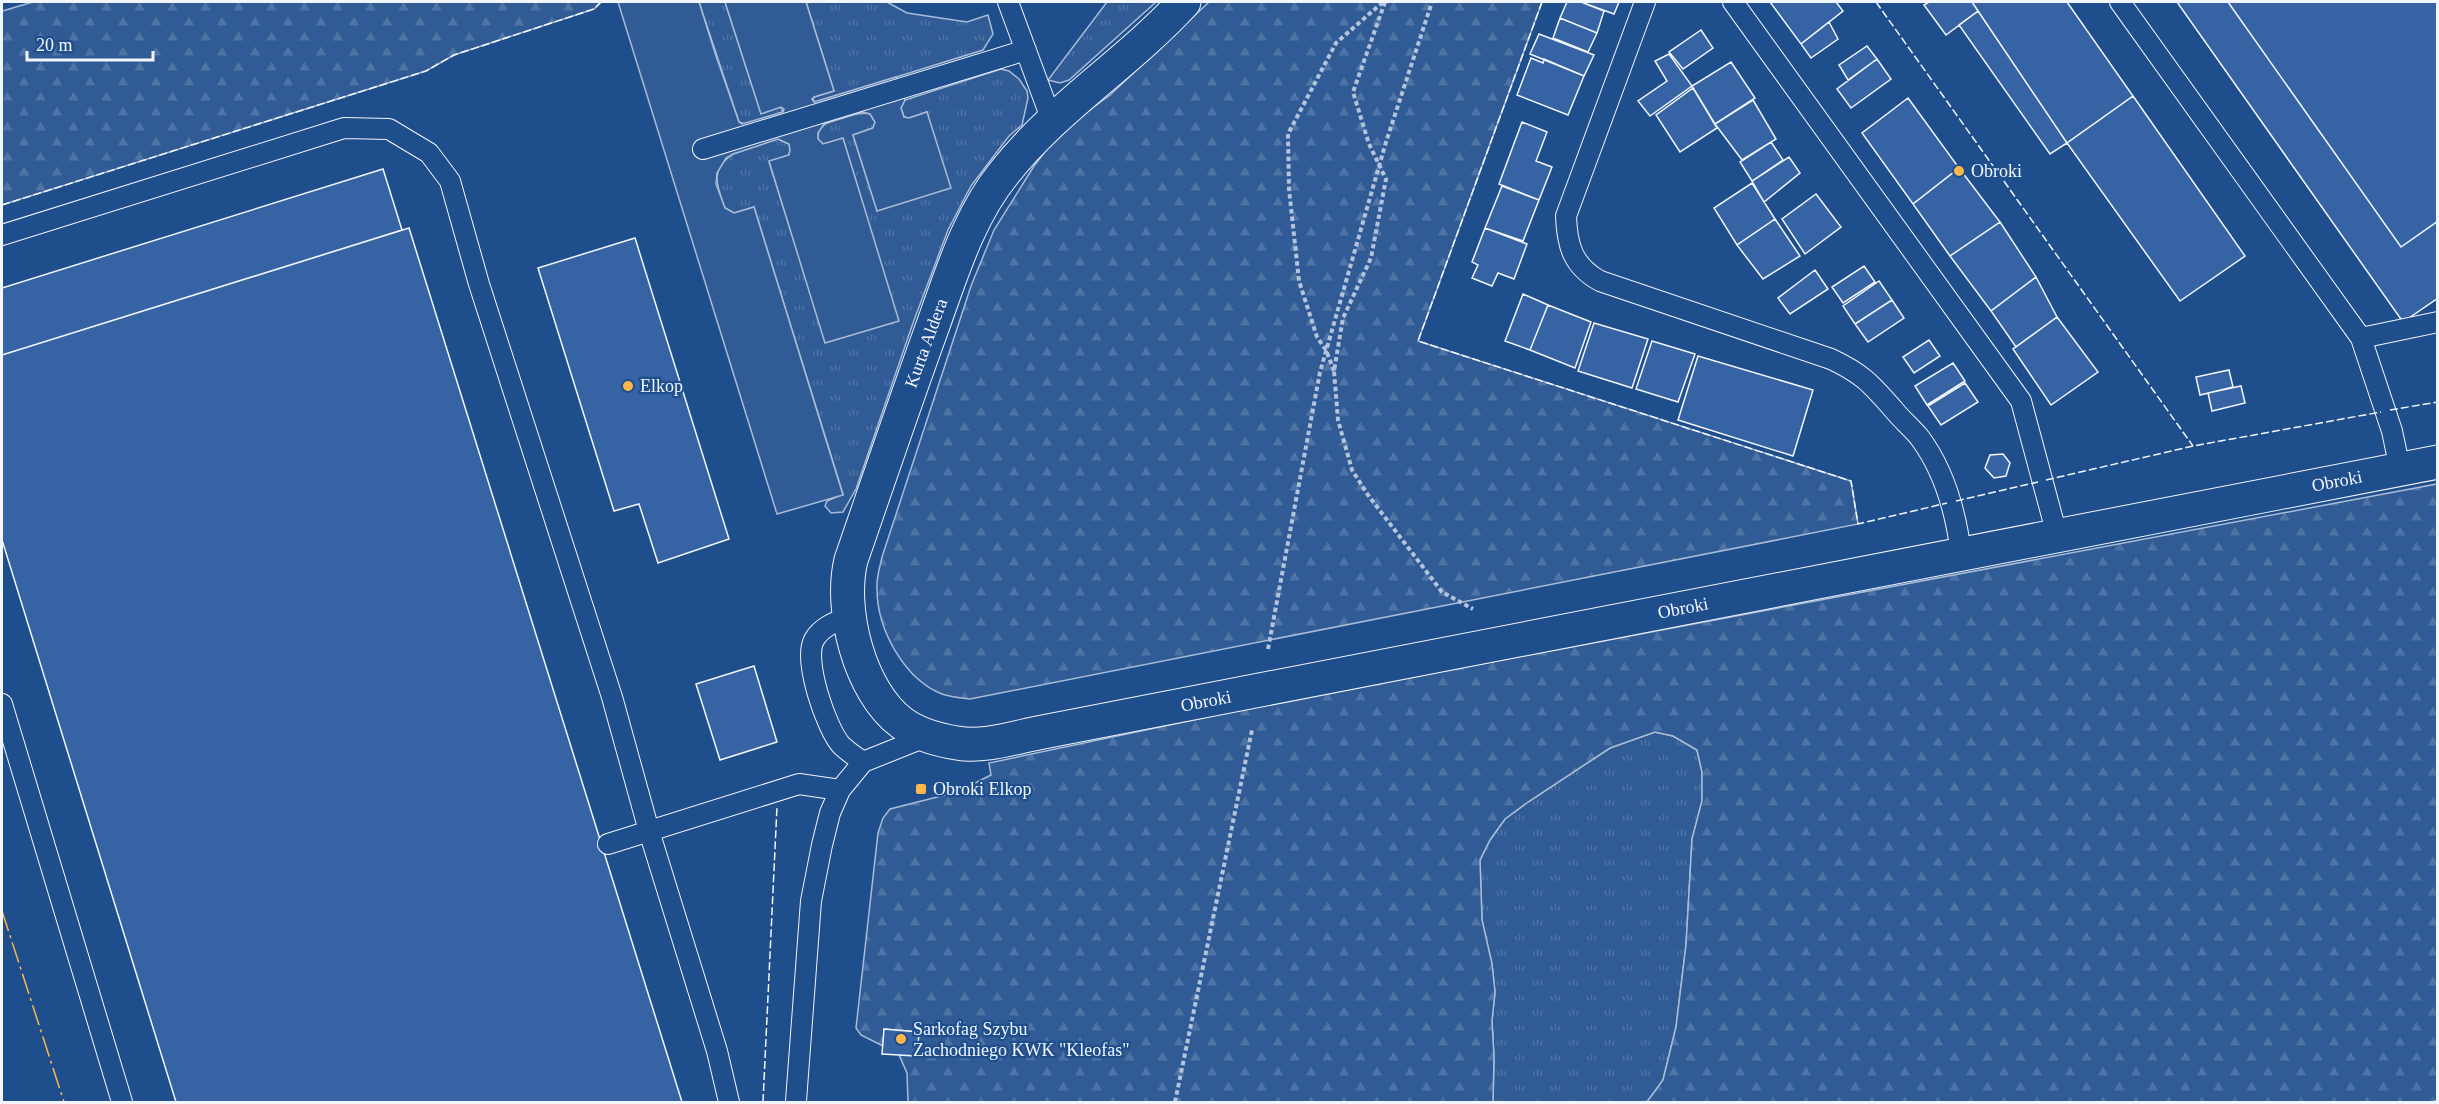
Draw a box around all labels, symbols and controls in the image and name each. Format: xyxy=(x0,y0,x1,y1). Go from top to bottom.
scale bar xyxy=(27,24,153,62)
text: 20 m xyxy=(36,35,73,55)
place label: Obroki xyxy=(1971,161,2022,181)
marker: Obroki xyxy=(1952,164,1966,178)
street label: Kurta Aldera xyxy=(901,296,951,390)
place label: Elkop xyxy=(640,376,683,396)
marker: Elkop xyxy=(621,379,635,393)
street label: Obroki xyxy=(2310,466,2364,496)
street label: Obroki xyxy=(1656,593,1710,623)
street label: Obroki xyxy=(1179,686,1233,716)
place label: Obroki Elkop xyxy=(933,779,1032,799)
marker: Obroki Elkop xyxy=(914,782,928,796)
place label: Sarkofag Szybu Zachodniego KWK "Kleofas" xyxy=(913,1019,1130,1060)
marker: Sarkofag Szybu Zachodniego KWK "Kleofas" xyxy=(894,1032,908,1046)

